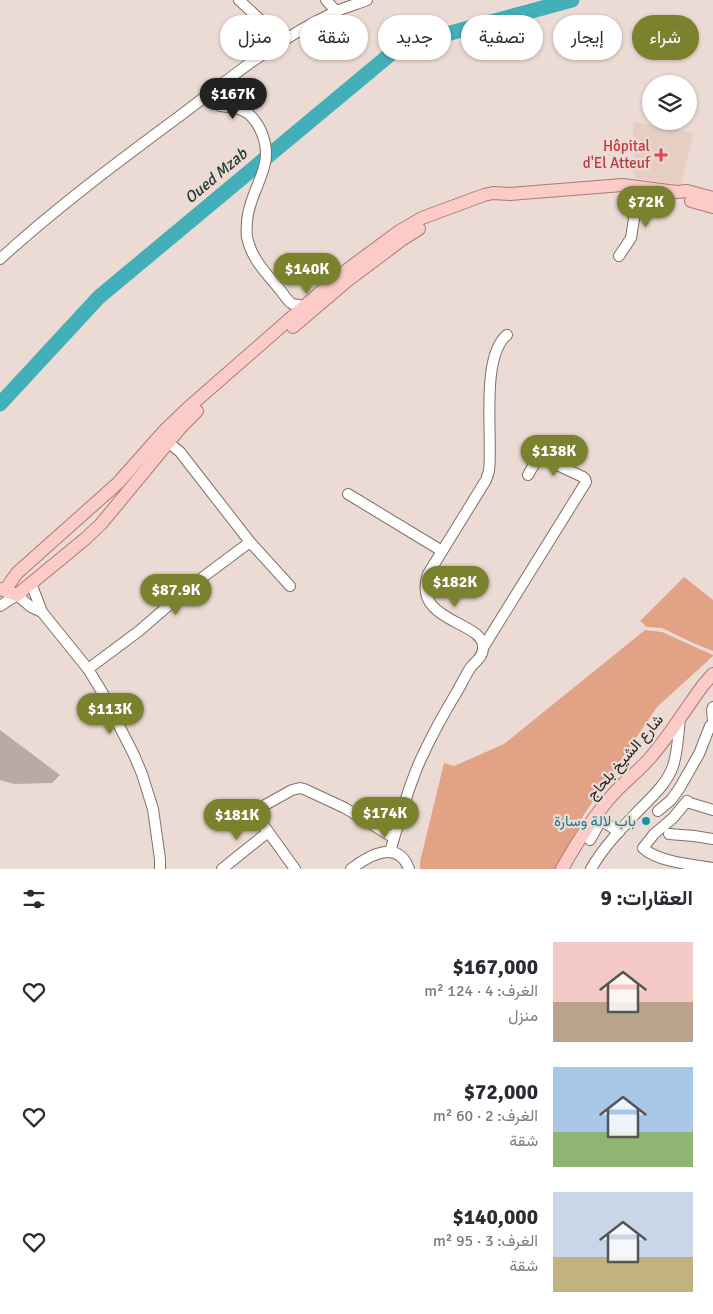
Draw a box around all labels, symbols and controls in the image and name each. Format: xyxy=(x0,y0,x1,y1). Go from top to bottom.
chip: منزل xyxy=(220,15,290,60)
chip: شقة xyxy=(300,15,368,60)
chip: جديد xyxy=(378,15,451,60)
chip: تصفية xyxy=(461,15,543,60)
chip: إيجار xyxy=(553,15,622,60)
chip: شراء xyxy=(632,15,699,60)
map controls xyxy=(642,75,697,130)
button: layers xyxy=(642,75,697,130)
pin: $167K xyxy=(198,78,268,120)
text: $167K xyxy=(211,84,255,104)
place label: Hôpital d'El Atteuf xyxy=(583,137,651,172)
water label: Oued Mzab xyxy=(181,143,253,208)
marker: Hôpital d'El Atteuf xyxy=(654,148,668,162)
pin: $72K xyxy=(616,186,676,228)
text: $72K xyxy=(628,192,664,212)
pin: $140K xyxy=(272,252,342,295)
text: $140K xyxy=(285,259,329,279)
pin: $138K xyxy=(519,434,589,477)
text: $138K xyxy=(532,441,576,461)
pin: $182K xyxy=(420,566,490,608)
text: $182K xyxy=(433,572,477,592)
pin: $87.9K xyxy=(135,574,217,616)
text: $87.9K xyxy=(151,580,201,600)
pin: $113K xyxy=(75,692,145,735)
text: $113K xyxy=(88,699,132,719)
street label: شارع الشيخ بلحاج xyxy=(583,711,669,805)
pin: $174K xyxy=(350,796,420,839)
pin: $181K xyxy=(202,798,272,841)
text: $174K xyxy=(363,803,407,823)
text: $181K xyxy=(215,805,259,825)
place label: باب لالة وسارة xyxy=(554,812,636,830)
marker: باب لالة وسارة xyxy=(640,815,652,827)
icon: filters xyxy=(20,885,48,913)
text: العقارات: 9 xyxy=(600,885,693,911)
text: $167,000 xyxy=(452,954,538,980)
icon: home xyxy=(593,962,653,1022)
icon: heart xyxy=(20,978,48,1006)
text: الغرف: 4 · 124 m² xyxy=(424,981,538,1001)
text: منزل xyxy=(508,1006,538,1026)
text: $72,000 xyxy=(464,1079,538,1105)
icon: home xyxy=(593,1087,653,1147)
icon: heart xyxy=(20,1103,48,1131)
text: الغرف: 2 · 60 m² xyxy=(433,1106,538,1126)
text: شقة xyxy=(509,1131,538,1151)
text: $140,000 xyxy=(452,1204,538,1230)
icon: home xyxy=(593,1212,653,1272)
icon: heart xyxy=(20,1228,48,1256)
text: الغرف: 3 · 95 m² xyxy=(433,1231,538,1251)
text: شقة xyxy=(509,1256,538,1276)

